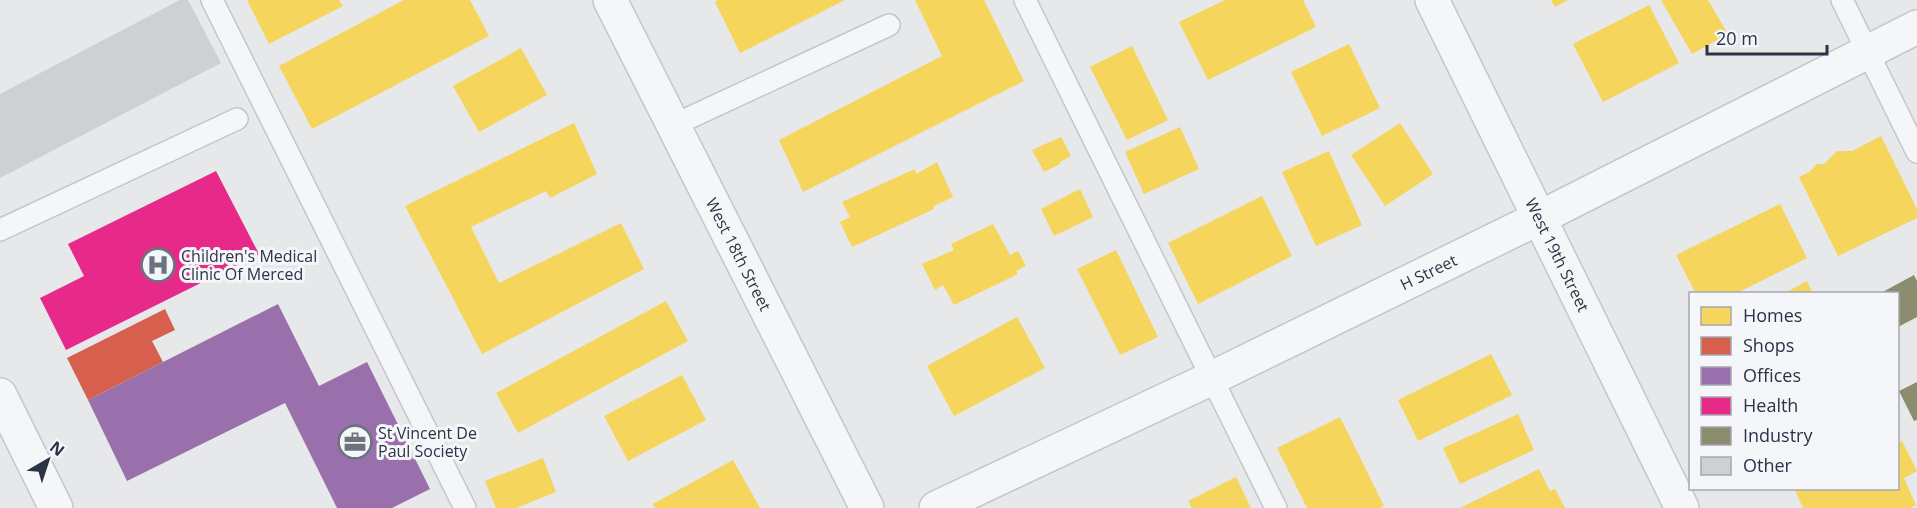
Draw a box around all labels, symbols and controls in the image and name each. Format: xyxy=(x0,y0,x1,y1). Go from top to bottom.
scale bar xyxy=(1707,18,1827,56)
text: 20 m xyxy=(1716,26,1758,50)
street label: West 18th Street xyxy=(701,194,777,315)
street label: West 19th Street xyxy=(1520,194,1595,316)
place label: Children's Medical Clinic Of Merced xyxy=(181,245,317,285)
hospital icon: Children's Medical Clinic Of Merced xyxy=(140,247,176,283)
street label: H Street xyxy=(1396,249,1461,295)
legend xyxy=(1689,292,1899,490)
text: Homes xyxy=(1743,303,1802,327)
text: Shops xyxy=(1743,333,1794,357)
text: Offices xyxy=(1743,363,1801,387)
text: Health xyxy=(1743,393,1798,417)
place label: St Vincent De Paul Society xyxy=(378,422,477,462)
text: Industry xyxy=(1743,423,1813,447)
office icon: St Vincent De Paul Society xyxy=(337,424,373,460)
north arrow xyxy=(18,430,78,490)
text: N xyxy=(45,436,69,461)
text: Other xyxy=(1743,453,1793,477)

